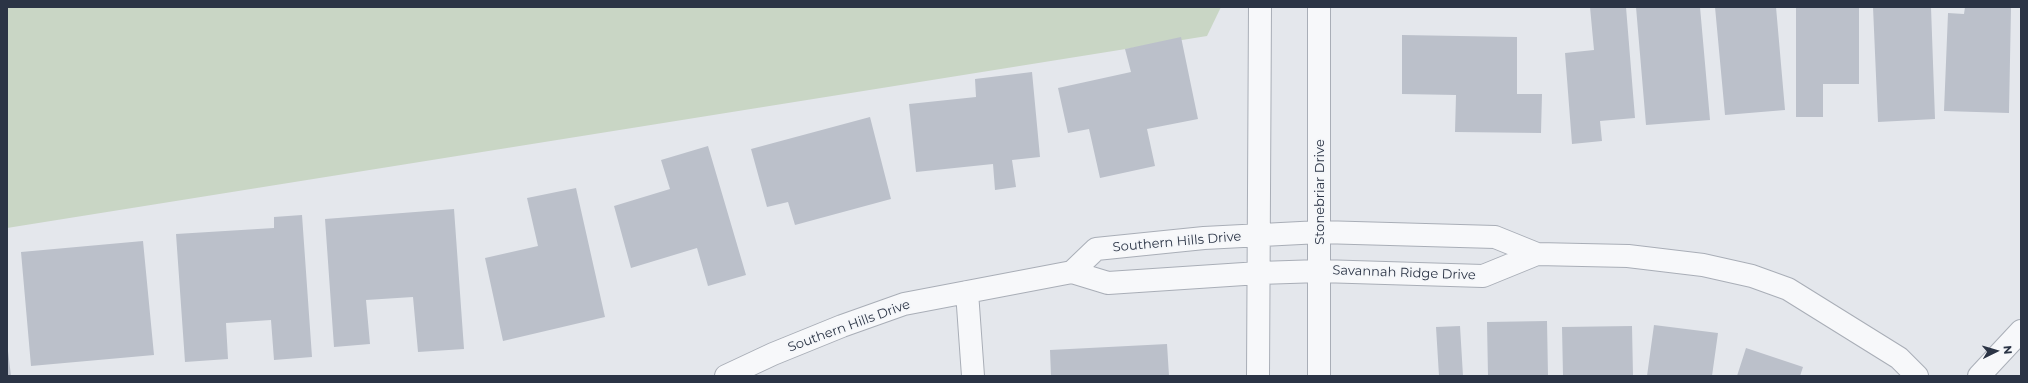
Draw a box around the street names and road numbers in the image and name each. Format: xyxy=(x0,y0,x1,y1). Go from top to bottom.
street label: Stonebriar Drive xyxy=(1312,139,1328,245)
street label: Southern Hills Drive xyxy=(1112,229,1242,255)
street label: Savannah Ridge Drive xyxy=(1332,263,1476,283)
street label: Southern Hills Drive xyxy=(786,297,912,355)

